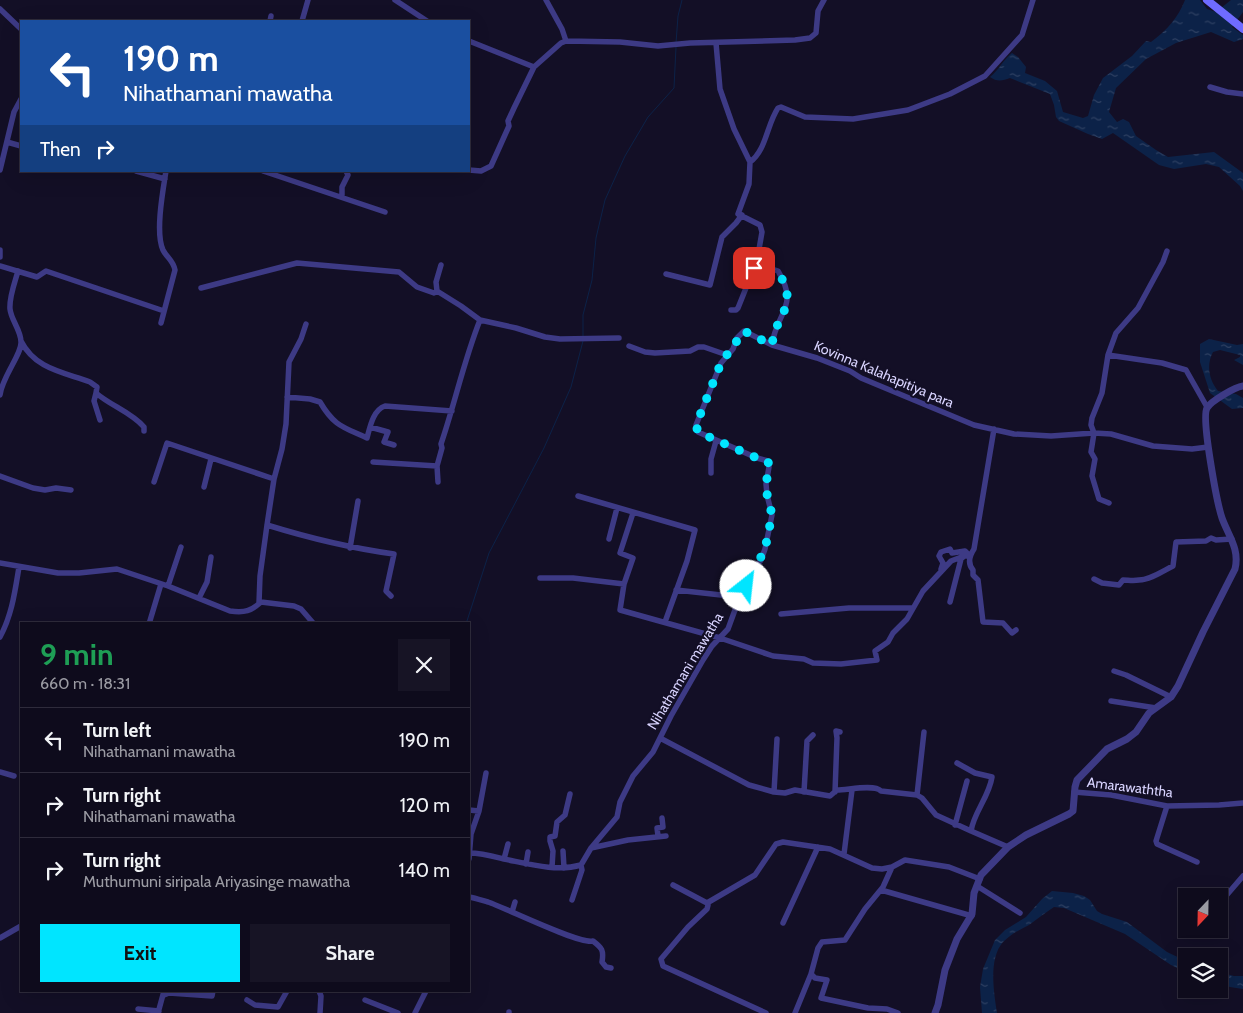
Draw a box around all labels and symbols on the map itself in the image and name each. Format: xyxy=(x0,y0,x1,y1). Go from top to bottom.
pin xyxy=(733,247,775,289)
street label: Kovinna Kalahapitiya para xyxy=(811,336,957,412)
position arrow xyxy=(719,559,771,611)
street label: Nihathamani mawatha xyxy=(643,609,727,733)
street label: Amarawaththa xyxy=(1086,773,1174,801)
north arrow xyxy=(1178,888,1228,938)

